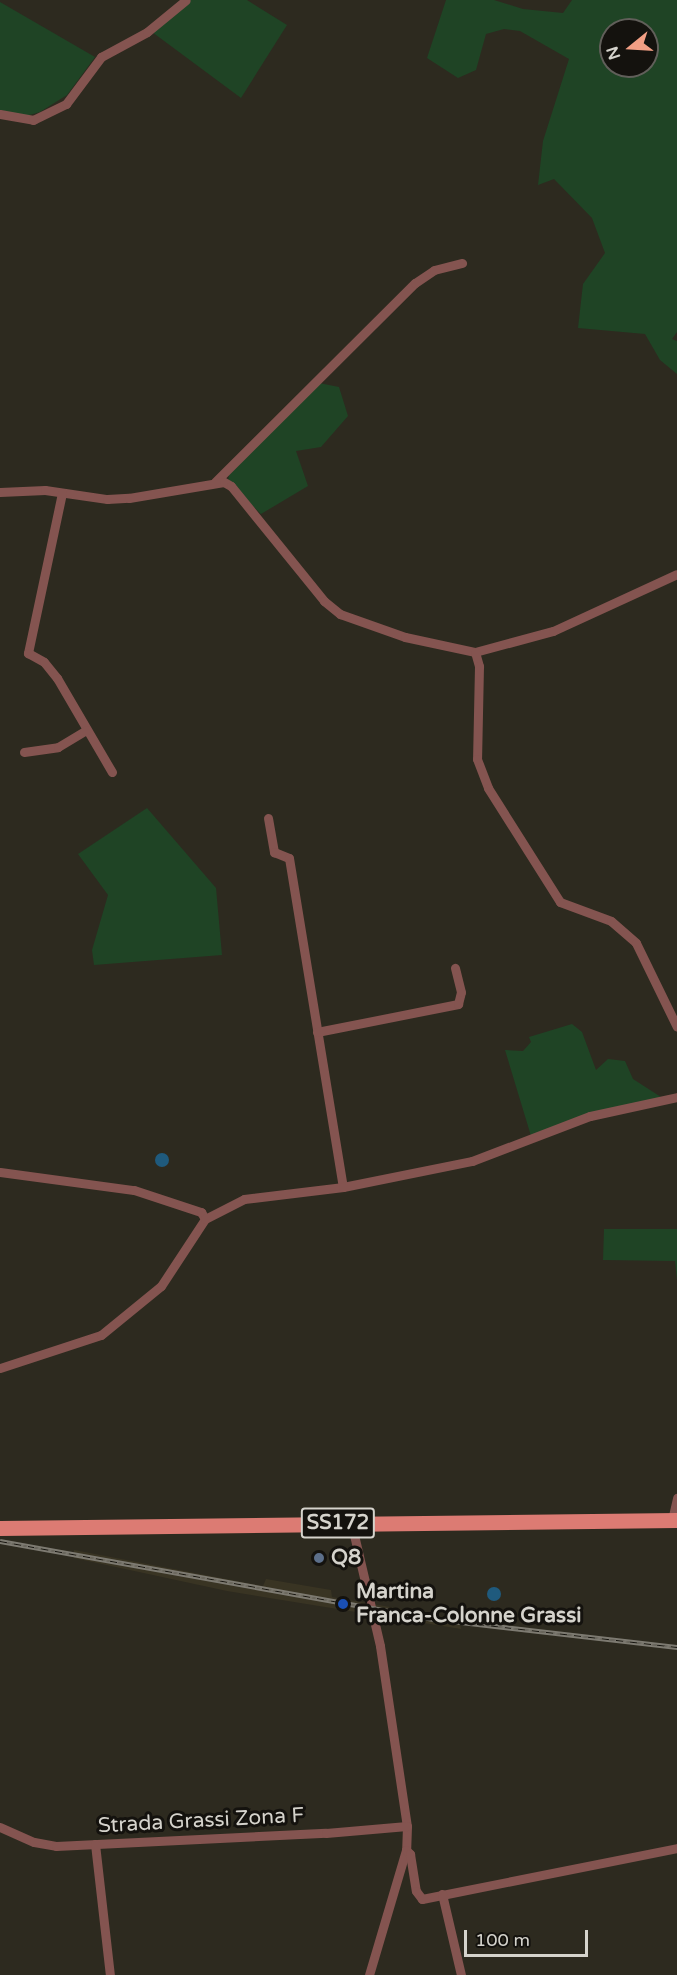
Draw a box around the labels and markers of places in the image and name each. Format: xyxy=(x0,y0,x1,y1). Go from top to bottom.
place label: Q8 xyxy=(331,1545,361,1571)
marker: Q8 xyxy=(312,1551,326,1565)
place label: Martina Franca-Colonne Grassi xyxy=(356,1579,581,1629)
marker: Martina Franca-Colonne Grassi xyxy=(334,1595,352,1613)

